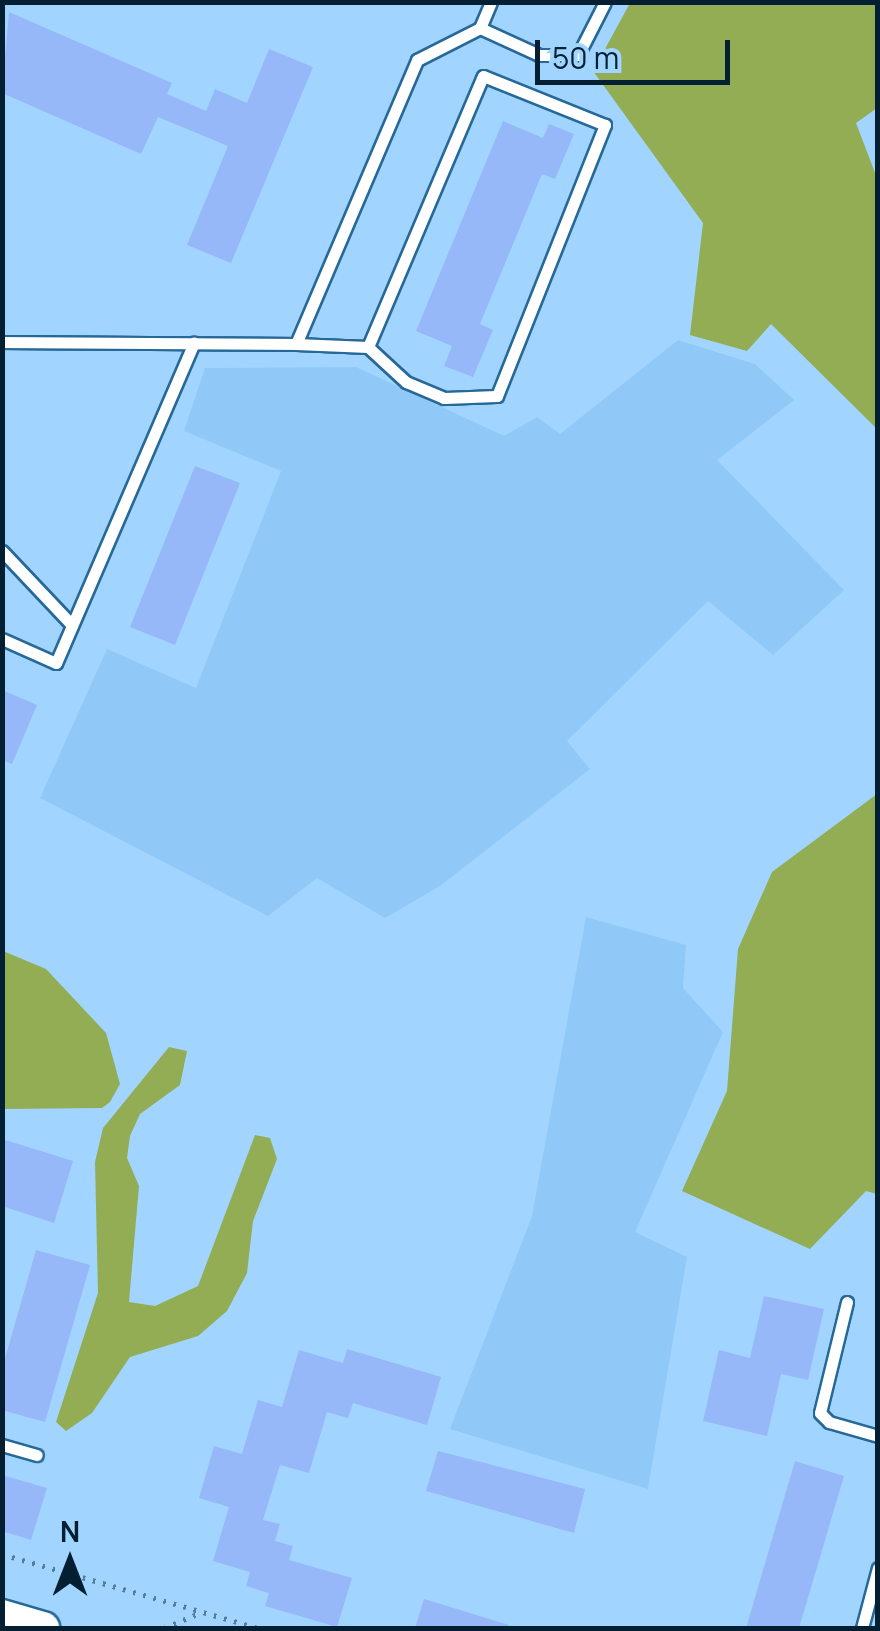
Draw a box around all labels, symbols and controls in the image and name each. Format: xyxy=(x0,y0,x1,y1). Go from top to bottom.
scale bar xyxy=(540,20,735,82)
text: 50 m xyxy=(552,37,619,78)
north arrow xyxy=(20,1511,120,1611)
text: N xyxy=(60,1512,80,1550)

